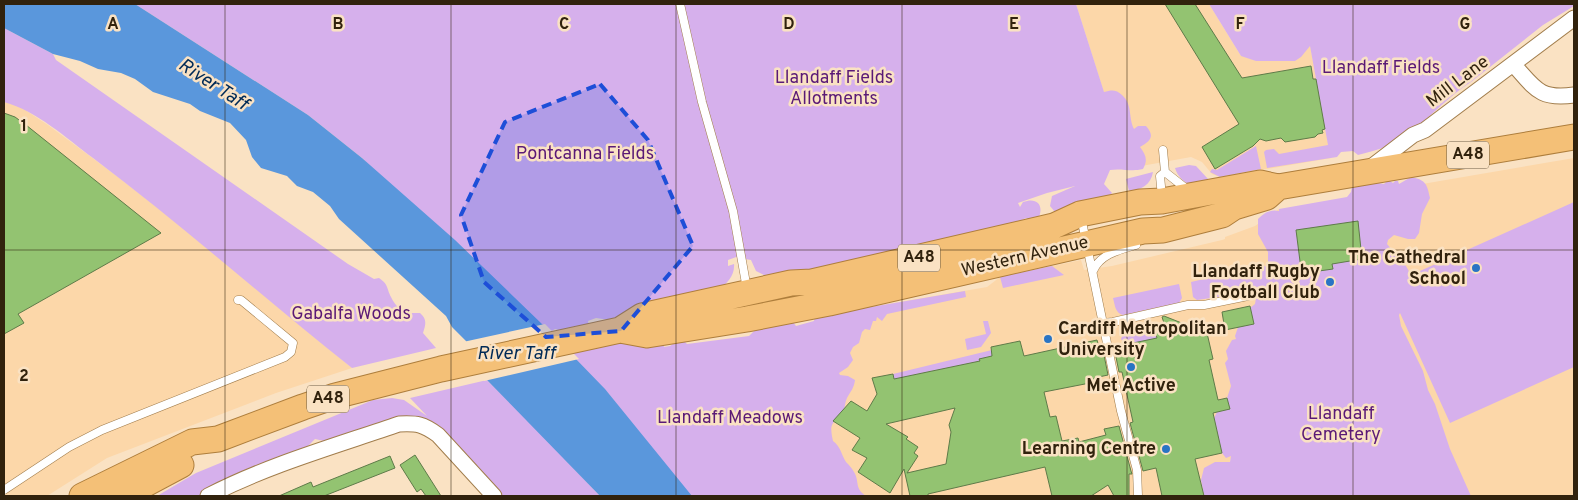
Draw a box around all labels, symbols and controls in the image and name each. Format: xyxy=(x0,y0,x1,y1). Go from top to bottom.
text: A xyxy=(107,15,119,35)
text: B xyxy=(332,15,344,35)
text: C xyxy=(559,15,569,35)
text: D xyxy=(783,15,795,35)
text: E xyxy=(1009,15,1019,35)
text: F xyxy=(1235,15,1245,35)
text: G xyxy=(1460,15,1470,35)
street label: Mill Lane xyxy=(1422,51,1494,113)
water label: River Taff xyxy=(174,54,255,118)
park label: Llandaff Fields xyxy=(1322,57,1440,80)
park label: Llandaff Fields Allotments xyxy=(775,67,893,111)
text: 1 xyxy=(21,117,27,137)
road number: A48 xyxy=(1447,142,1489,168)
park label: Pontcanna Fields xyxy=(516,143,654,166)
street label: Western Avenue xyxy=(959,231,1091,283)
road number: A48 xyxy=(898,244,940,272)
place label: The Cathedral School xyxy=(1348,247,1466,291)
place label: Llandaff Rugby Football Club xyxy=(1192,261,1320,305)
marker: The Cathedral School xyxy=(1470,262,1482,274)
marker: Llandaff Rugby Football Club xyxy=(1324,276,1336,288)
park label: Gabalfa Woods xyxy=(291,303,411,326)
place label: Cardiff Metropolitan University xyxy=(1058,318,1227,362)
marker: Cardiff Metropolitan University xyxy=(1042,333,1054,345)
water label: River Taff xyxy=(477,342,558,366)
marker: Met Active xyxy=(1125,361,1137,373)
text: 2 xyxy=(19,367,29,387)
place label: Met Active xyxy=(1086,375,1176,398)
road number: A48 xyxy=(307,386,349,412)
park label: Llandaff Cemetery xyxy=(1301,403,1381,447)
park label: Llandaff Meadows xyxy=(657,407,803,430)
place label: Learning Centre xyxy=(1022,438,1156,461)
marker: Learning Centre xyxy=(1160,443,1172,455)

